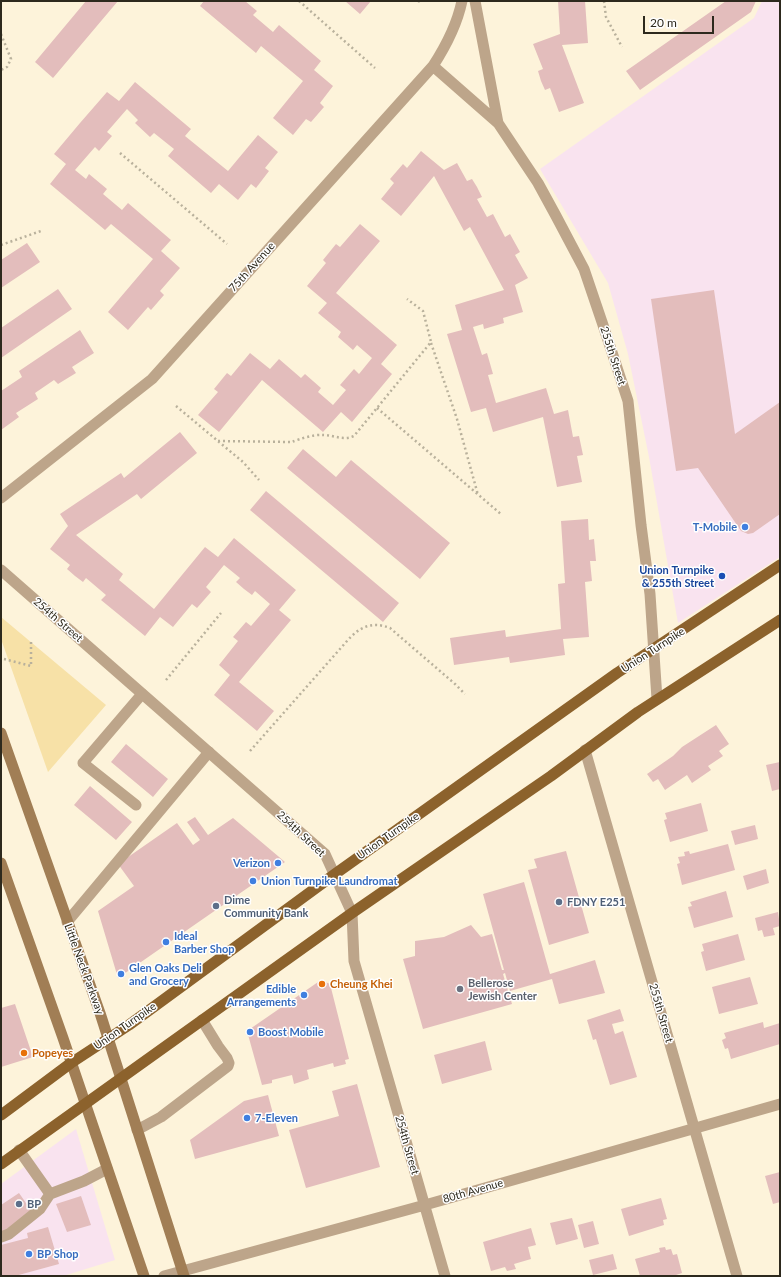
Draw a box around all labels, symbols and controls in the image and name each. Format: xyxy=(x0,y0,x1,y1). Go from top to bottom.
scale bar xyxy=(645,8,716,34)
text: 20 m xyxy=(650,15,677,30)
street label: 75th Avenue xyxy=(226,240,278,294)
street label: 255th Street xyxy=(597,325,629,387)
place label: T-Mobile xyxy=(693,520,737,534)
marker: T-Mobile xyxy=(740,522,750,532)
place label: Union Turnpike & 255th Street xyxy=(639,563,714,589)
marker: Union Turnpike & 255th Street xyxy=(717,571,727,581)
street label: 254th Street xyxy=(31,595,85,645)
street label: Union Turnpike xyxy=(619,624,687,676)
street label: 254th Street xyxy=(274,808,328,860)
street label: Union Turnpike xyxy=(354,810,422,862)
place label: Verizon xyxy=(233,856,270,870)
marker: Verizon xyxy=(273,858,283,868)
place label: Union Turnpike Laundromat xyxy=(261,874,397,888)
marker: Union Turnpike Laundromat xyxy=(248,876,258,886)
place label: Dime Community Bank xyxy=(224,893,308,919)
place label: FDNY E251 xyxy=(567,895,625,909)
marker: FDNY E251 xyxy=(554,897,564,907)
marker: Dime Community Bank xyxy=(211,901,221,911)
street label: Little Neck Parkway xyxy=(61,922,107,1016)
place label: Ideal Barber Shop xyxy=(174,929,234,955)
marker: Ideal Barber Shop xyxy=(161,937,171,947)
place label: Glen Oaks Deli and Grocery xyxy=(129,961,202,987)
marker: Glen Oaks Deli and Grocery xyxy=(116,969,126,979)
place label: Bellerose Jewish Center xyxy=(468,976,537,1002)
place label: Cheung Khei xyxy=(330,977,393,991)
marker: Cheung Khei xyxy=(317,979,327,989)
place label: Edible Arrangements xyxy=(227,982,296,1008)
street label: 255th Street xyxy=(646,982,676,1044)
marker: Bellerose Jewish Center xyxy=(455,984,465,994)
marker: Edible Arrangements xyxy=(299,990,309,1000)
street label: Union Turnpike xyxy=(91,1000,159,1052)
place label: Boost Mobile xyxy=(258,1025,324,1039)
marker: Boost Mobile xyxy=(245,1027,255,1037)
place label: Popeyes xyxy=(32,1046,73,1060)
marker: Popeyes xyxy=(19,1048,29,1058)
place label: 7-Eleven xyxy=(255,1111,298,1125)
marker: 7-Eleven xyxy=(242,1113,252,1123)
street label: 254th Street xyxy=(392,1114,422,1176)
street label: 80th Avenue xyxy=(441,1176,505,1206)
place label: BP xyxy=(27,1197,41,1211)
marker: BP xyxy=(14,1199,24,1209)
place label: BP Shop xyxy=(37,1247,78,1261)
marker: BP Shop xyxy=(24,1249,34,1259)

